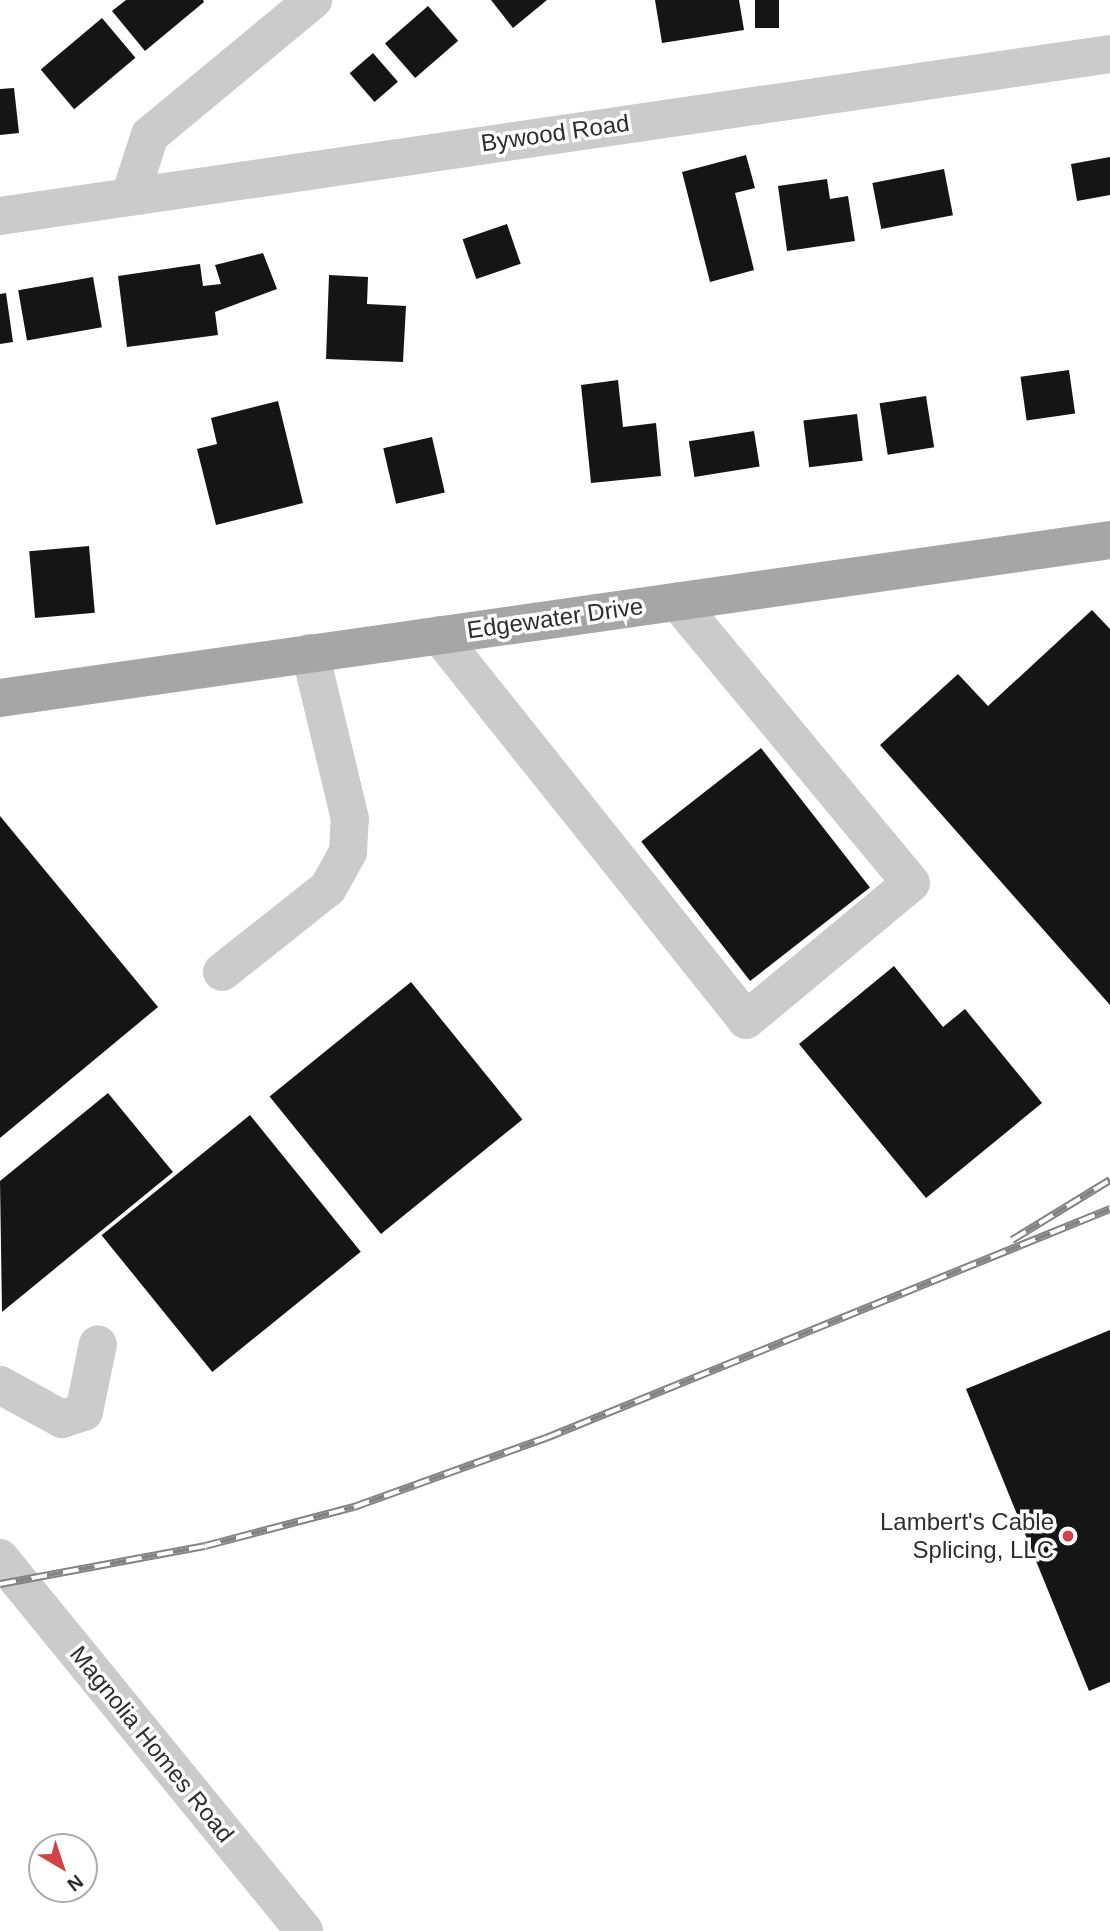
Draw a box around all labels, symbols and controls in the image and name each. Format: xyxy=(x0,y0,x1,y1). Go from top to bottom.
street label: Bywood Road xyxy=(479,108,631,158)
street label: Edgewater Drive xyxy=(465,591,645,645)
place label: Lambert's Cable Splicing, LLC xyxy=(880,1508,1054,1564)
marker: Lambert's Cable Splicing, LLC xyxy=(1060,1528,1076,1544)
street label: Magnolia Homes Road xyxy=(64,1640,240,1848)
north arrow xyxy=(28,1833,98,1903)
text: N xyxy=(63,1871,87,1896)

